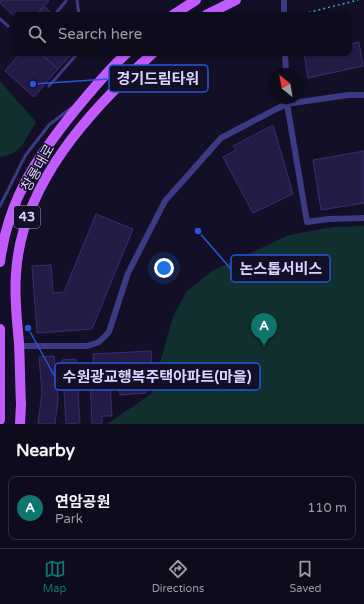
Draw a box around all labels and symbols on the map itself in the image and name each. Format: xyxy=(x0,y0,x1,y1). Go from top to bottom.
callout: 경기드림타워 xyxy=(109,65,208,92)
north arrow xyxy=(268,68,304,104)
text: 경기드림타워 xyxy=(117,70,199,88)
street label: 창룡대로 xyxy=(18,141,58,195)
road number: 43 xyxy=(14,206,40,228)
callout: 논스톱서비스 xyxy=(231,255,330,282)
your location xyxy=(154,258,174,278)
text: 논스톱서비스 xyxy=(240,260,323,278)
pin: A xyxy=(251,313,277,346)
callout: 수원광교행복주택아파트(마을) xyxy=(55,363,260,390)
text: 수원광교행복주택아파트(마을) xyxy=(63,368,252,386)

